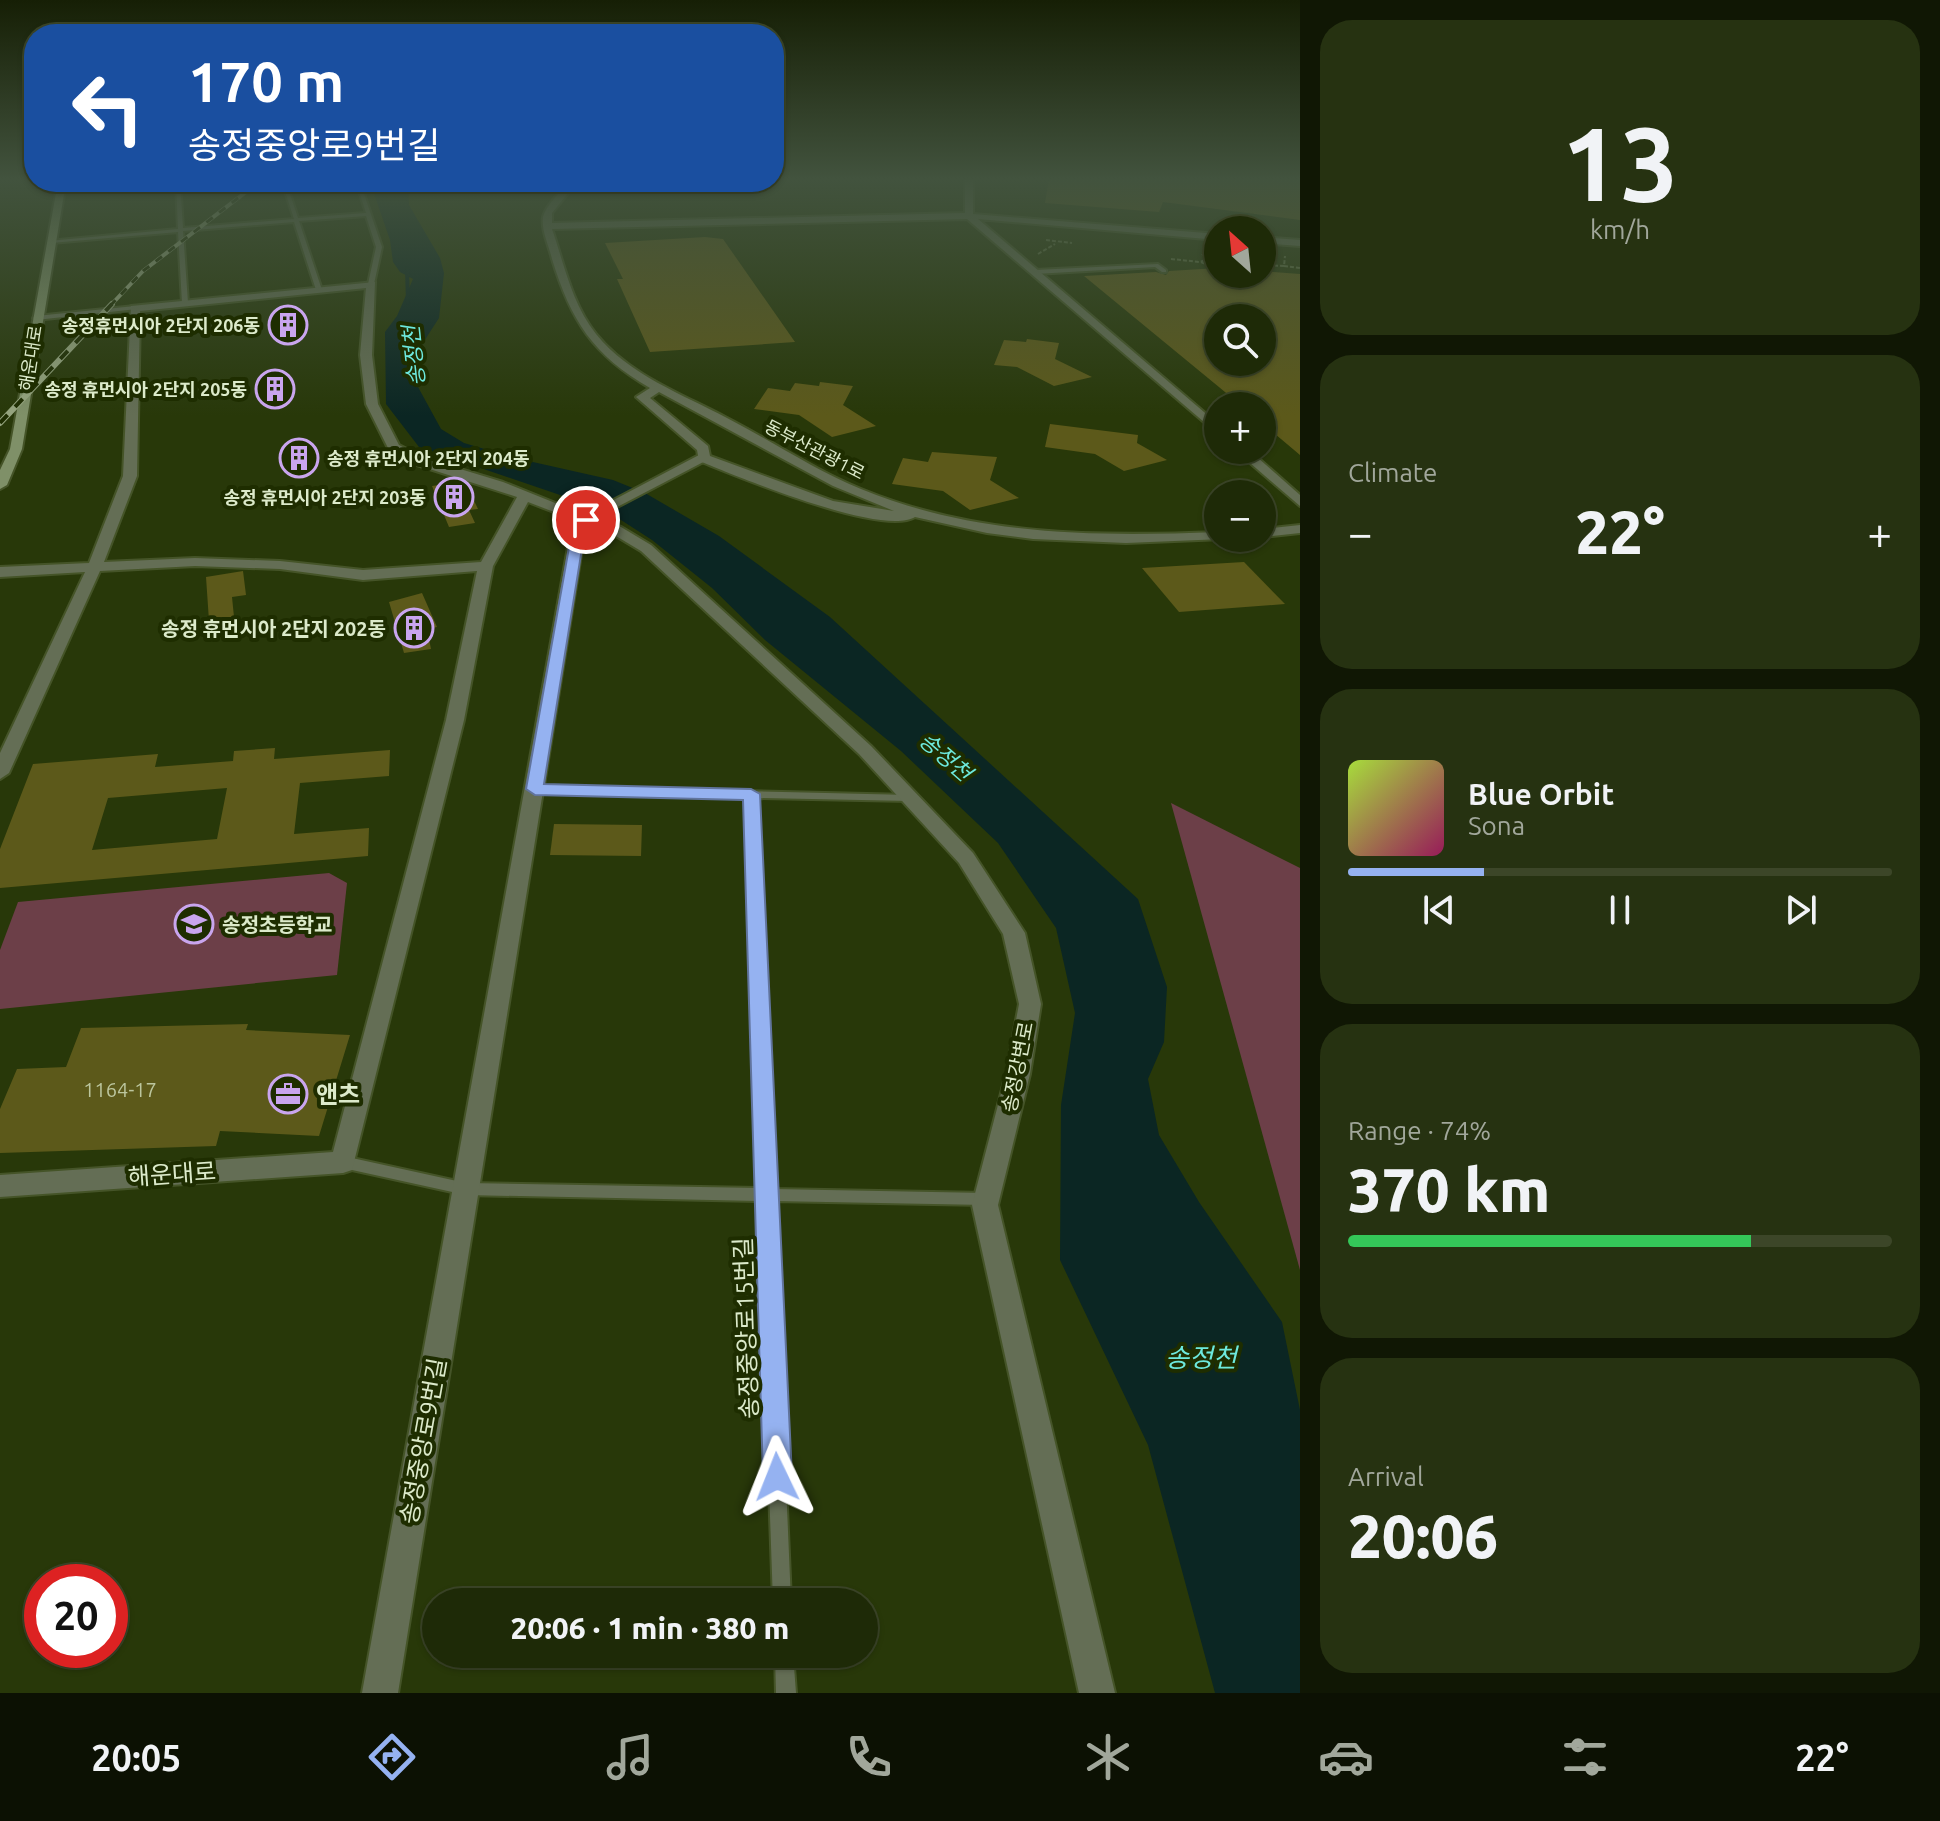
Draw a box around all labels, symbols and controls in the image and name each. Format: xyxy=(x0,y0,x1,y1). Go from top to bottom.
text: 170 m xyxy=(188,50,344,113)
icon: left xyxy=(56,56,160,160)
text: 13 xyxy=(1561,104,1679,221)
text: 송정중앙로9번길 xyxy=(188,124,440,165)
text: km/h xyxy=(1590,215,1650,244)
north arrow xyxy=(1204,216,1276,288)
map controls xyxy=(1204,216,1276,552)
building icon: 송정휴먼시아 2단지 206동 xyxy=(267,304,309,346)
button: search xyxy=(1204,304,1276,376)
place label: 송정휴먼시아 2단지 206동 xyxy=(62,315,260,335)
water label: 송정천 xyxy=(397,322,429,388)
street label: 해운대로 xyxy=(15,324,45,392)
building icon: 송정 휴먼시아 2단지 205동 xyxy=(254,368,296,410)
place label: 송정 휴먼시아 2단지 205동 xyxy=(45,379,247,399)
button: + xyxy=(1204,392,1276,464)
street label: 동부산관광1로 xyxy=(762,415,868,483)
building icon: 송정 휴먼시아 2단지 204동 xyxy=(278,437,320,479)
place label: 송정 휴먼시아 2단지 204동 xyxy=(327,448,529,468)
text: Climate xyxy=(1348,458,1437,487)
building icon: 송정 휴먼시아 2단지 203동 xyxy=(433,476,475,518)
button: − xyxy=(1204,480,1276,552)
pin xyxy=(552,486,620,554)
place label: 송정 휴먼시아 2단지 203동 xyxy=(224,487,426,507)
icon: arrive xyxy=(564,498,608,542)
text: 22° xyxy=(1575,498,1665,565)
text: − xyxy=(1348,508,1373,557)
text: + xyxy=(1867,508,1892,557)
building icon: 송정 휴먼시아 2단지 202동 xyxy=(393,607,435,649)
place label: 송정 휴먼시아 2단지 202동 xyxy=(161,617,386,640)
water label: 송정천 xyxy=(915,727,979,787)
text: Blue Orbit xyxy=(1468,777,1614,811)
text: Sona xyxy=(1468,811,1525,840)
icon: previous xyxy=(1417,888,1461,932)
icon: pause xyxy=(1598,888,1642,932)
icon: next xyxy=(1779,888,1823,932)
school or university icon: 송정초등학교 xyxy=(173,903,215,945)
place label: 송정초등학교 xyxy=(222,913,332,936)
street label: 송정강변로 xyxy=(997,1020,1037,1114)
office icon: 앤츠 xyxy=(267,1073,309,1115)
house number: 1164-17 xyxy=(83,1078,157,1101)
place label: 앤츠 xyxy=(316,1081,360,1108)
text: Range · 74% xyxy=(1348,1116,1491,1145)
text: 370 km xyxy=(1348,1156,1550,1223)
street label: 해운대로 xyxy=(127,1157,217,1191)
street label: 송정중앙로15번길 xyxy=(729,1237,763,1419)
water label: 송정천 xyxy=(1165,1343,1240,1372)
street label: 송정중앙로9번길 xyxy=(395,1356,451,1526)
position arrow xyxy=(735,1435,819,1519)
text: Arrival xyxy=(1348,1462,1424,1491)
text: 20:06 xyxy=(1348,1502,1498,1569)
speed limit sign: 20 xyxy=(24,1564,128,1668)
text: 20:06 · 1 min · 380 m xyxy=(511,1611,789,1645)
icon: directions xyxy=(364,1729,420,1785)
icon: music xyxy=(602,1729,658,1785)
icon: phone xyxy=(841,1729,897,1785)
icon: climate xyxy=(1080,1729,1136,1785)
icon: car xyxy=(1318,1729,1374,1785)
icon: filters xyxy=(1557,1729,1613,1785)
text: 20:05 xyxy=(91,1737,181,1778)
text: 22° xyxy=(1795,1737,1849,1778)

